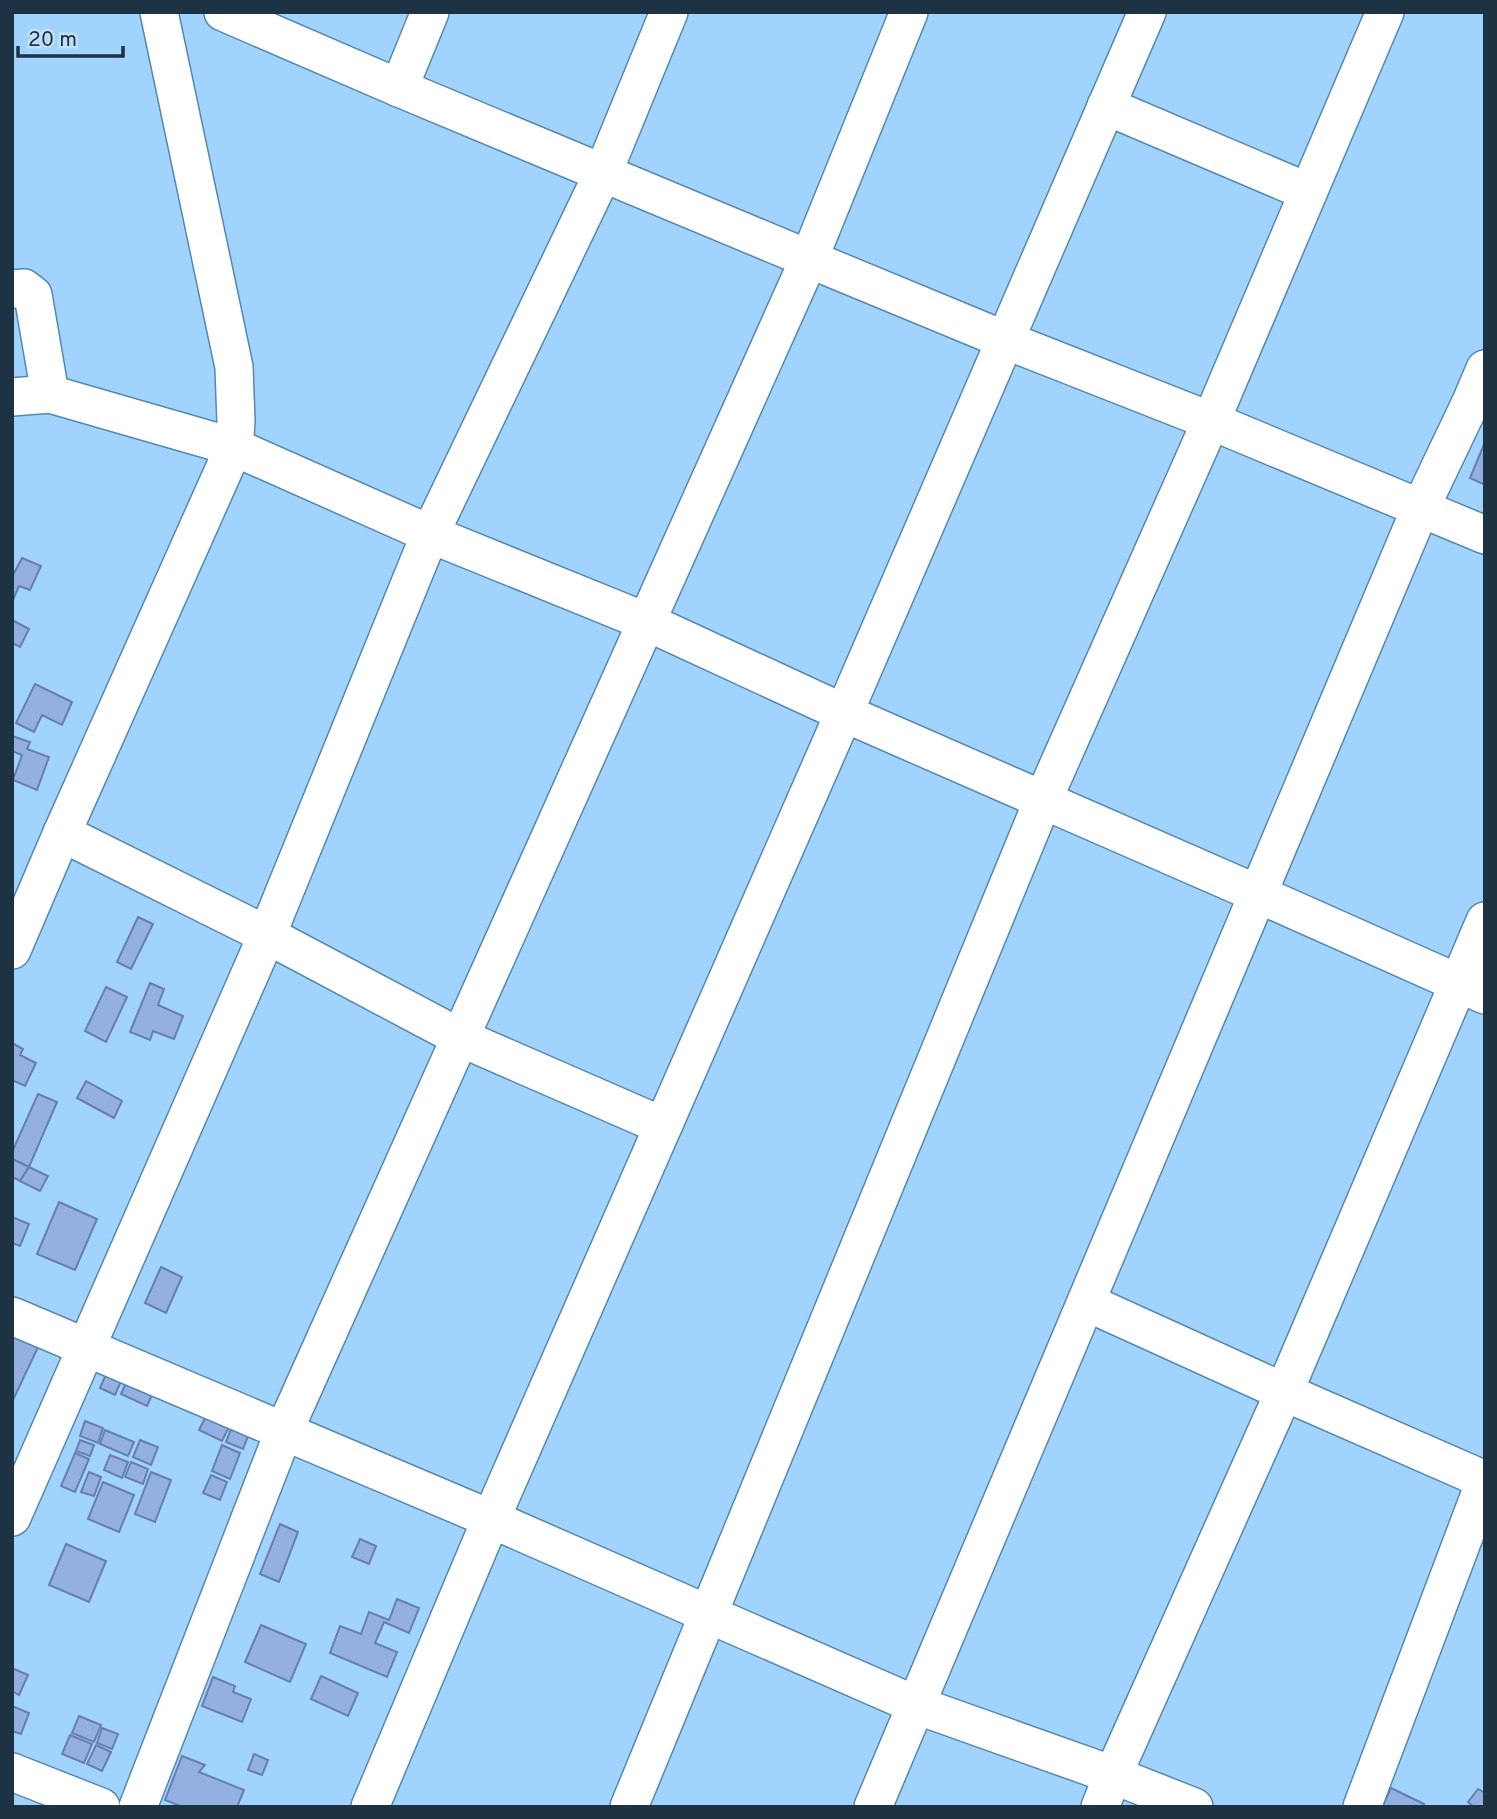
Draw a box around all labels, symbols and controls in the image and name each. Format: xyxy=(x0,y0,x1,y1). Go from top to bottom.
scale bar xyxy=(18,14,122,58)
text: 20 m xyxy=(28,27,77,54)

